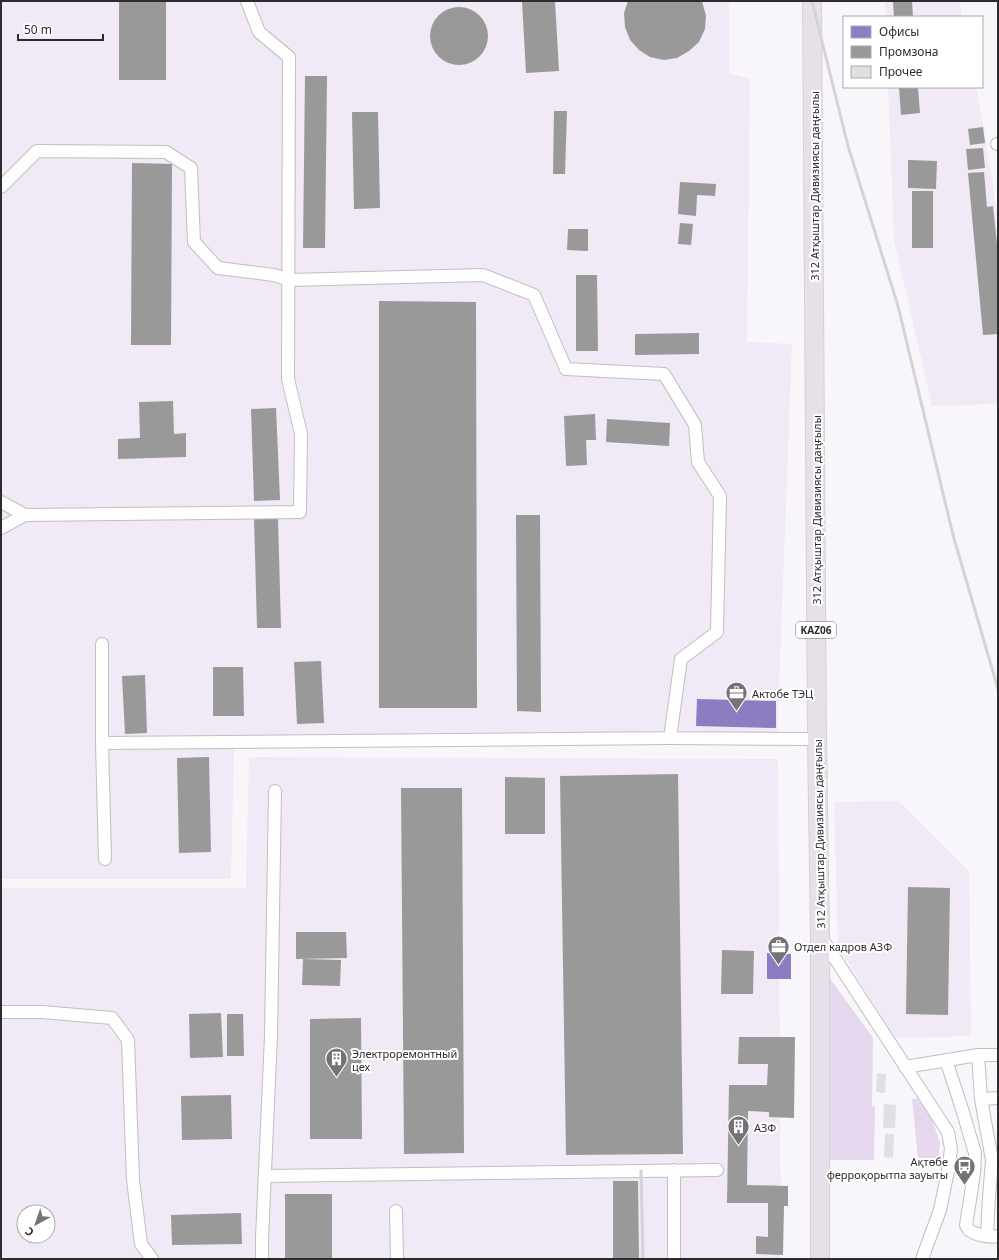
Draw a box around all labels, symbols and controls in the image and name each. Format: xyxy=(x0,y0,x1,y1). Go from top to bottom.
scale bar xyxy=(18,16,103,42)
legend xyxy=(843,16,983,88)
text: 50 m xyxy=(24,21,52,38)
text: Офисы xyxy=(879,23,919,40)
text: Промзона xyxy=(879,43,938,60)
text: Прочее xyxy=(879,63,923,80)
street label: 312 Атқыштар Дивизиясы даңғылы xyxy=(807,91,822,281)
street label: 312 Атқыштар Дивизиясы даңғылы xyxy=(809,415,824,605)
road number: KАZ06 xyxy=(796,622,836,638)
office icon: Актобе ТЭЦ xyxy=(723,680,749,713)
place label: Актобе ТЭЦ xyxy=(752,686,814,701)
street label: 312 Атқыштар Дивизиясы даңғылы xyxy=(810,739,828,929)
office icon: Отдел кадров АЗФ xyxy=(766,933,792,966)
place label: Отдел кадров АЗФ xyxy=(794,939,892,954)
building icon: Электроремонтный цех xyxy=(323,1046,349,1079)
place label: Электроремонтный цех xyxy=(352,1046,457,1074)
building icon: АЗФ xyxy=(725,1114,751,1147)
place label: АЗФ xyxy=(754,1120,776,1135)
place label: Ақтөбе ферроқорытпа зауыты xyxy=(827,1154,948,1182)
bus stop icon: Ақтөбе ферроқорытпа зауыты xyxy=(951,1154,977,1187)
north arrow xyxy=(16,1204,56,1244)
text: С xyxy=(22,1224,37,1240)

